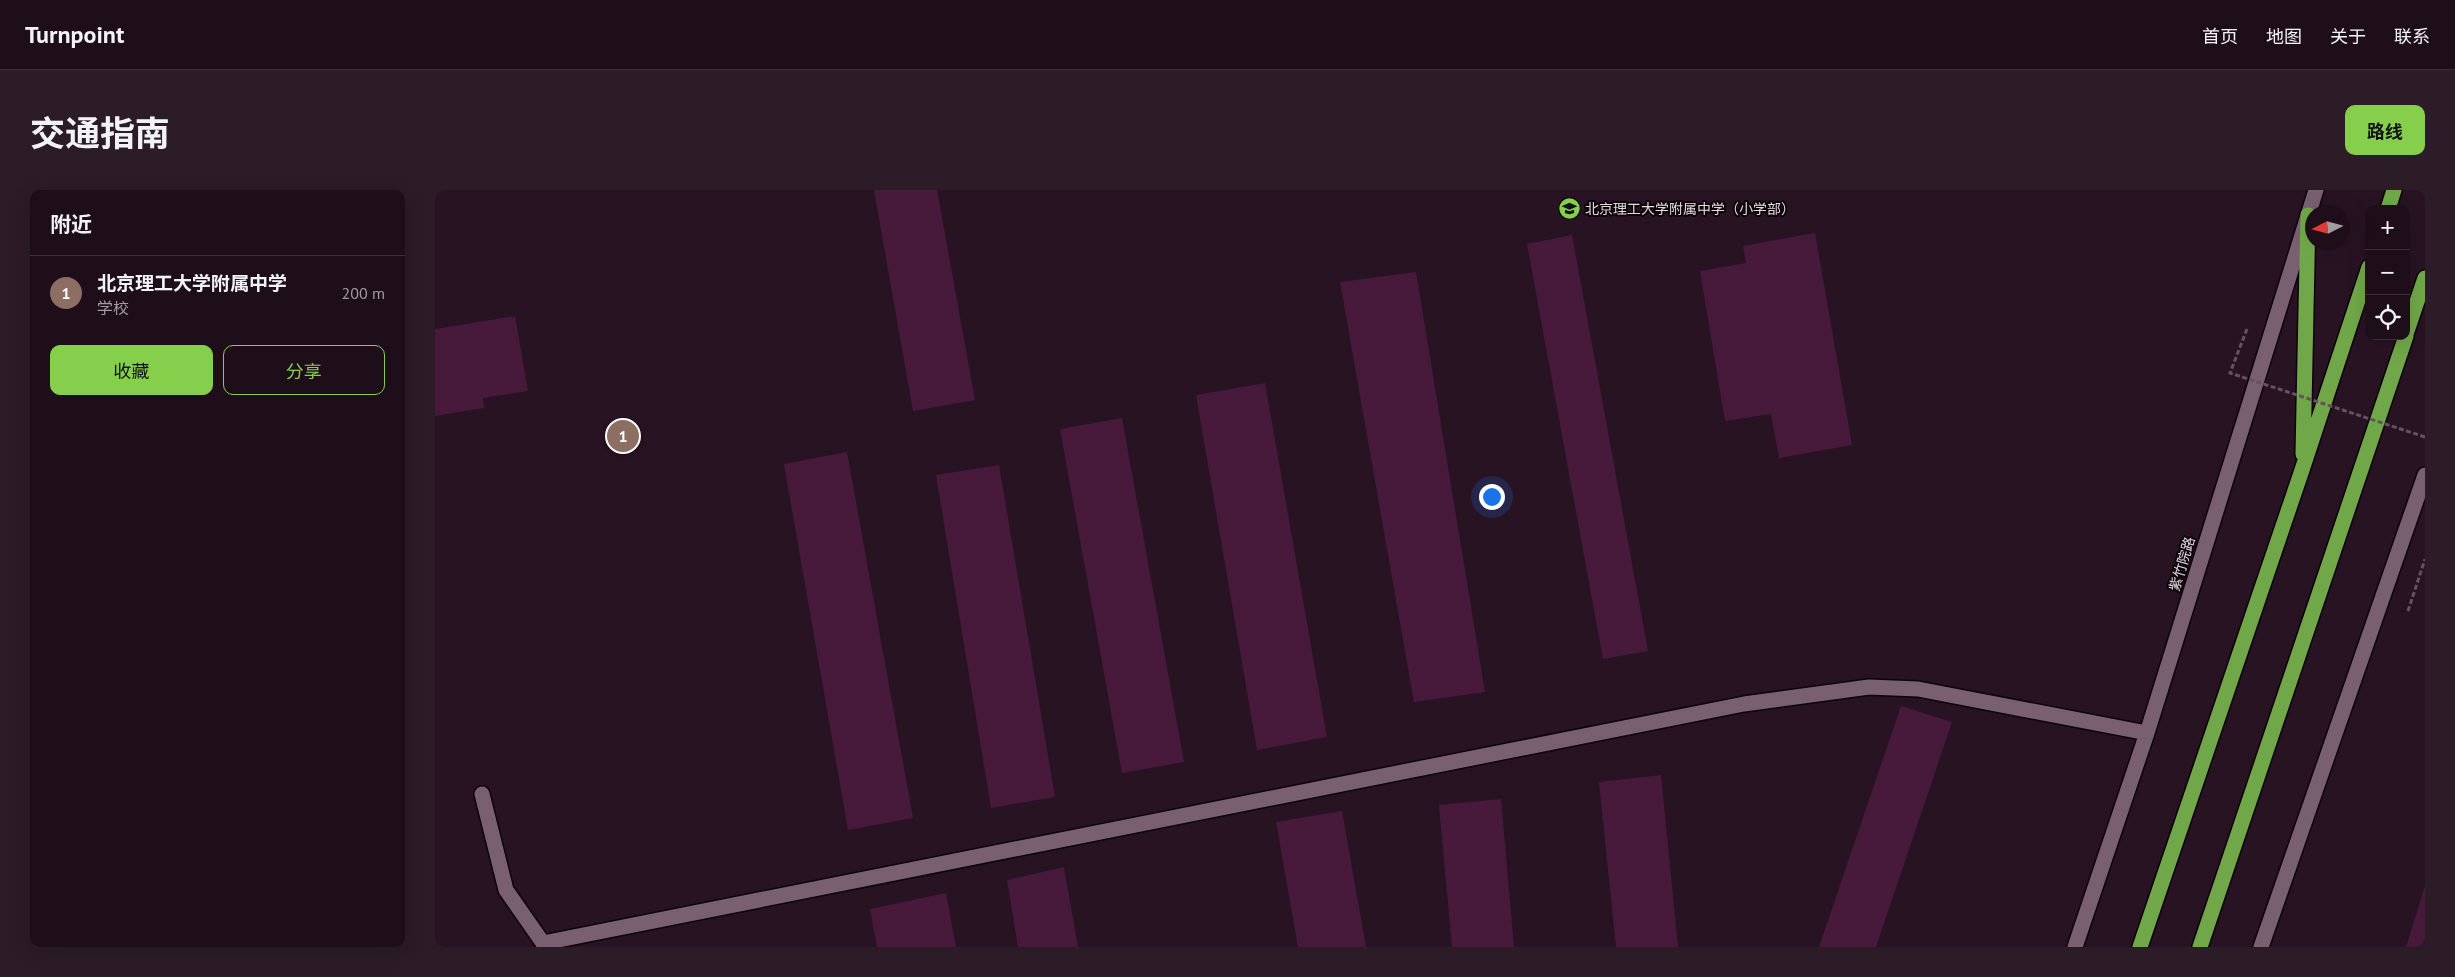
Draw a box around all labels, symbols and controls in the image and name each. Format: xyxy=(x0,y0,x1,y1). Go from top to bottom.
text: Turnpoint xyxy=(25,19,124,50)
text: 首页 xyxy=(2202,25,2238,48)
text: 地图 xyxy=(2266,25,2302,48)
text: 关于 xyxy=(2330,25,2366,48)
text: 联系 xyxy=(2394,25,2430,48)
button: 路线 xyxy=(2345,105,2425,155)
text: 交通指南 xyxy=(30,110,170,156)
school or university icon: 北京理工大学附属中学（小学部） xyxy=(1557,197,1581,221)
place label: 北京理工大学附属中学（小学部） xyxy=(1585,200,1795,218)
north arrow xyxy=(2305,205,2350,250)
map controls xyxy=(2365,205,2410,340)
button: + xyxy=(2365,205,2410,250)
text: 附近 xyxy=(50,211,92,238)
button: − xyxy=(2365,250,2410,295)
text: 北京理工大学附属中学 xyxy=(97,271,287,295)
text: 1 xyxy=(61,283,71,303)
text: 200 m xyxy=(342,283,385,303)
button: locate xyxy=(2365,295,2410,340)
text: 学校 xyxy=(97,298,129,318)
button: 收藏 xyxy=(50,345,213,395)
button: 分享 xyxy=(223,345,385,395)
pin: 1 xyxy=(607,417,639,455)
your location xyxy=(1479,484,1505,510)
street label: 紫竹院路 xyxy=(2165,535,2199,593)

